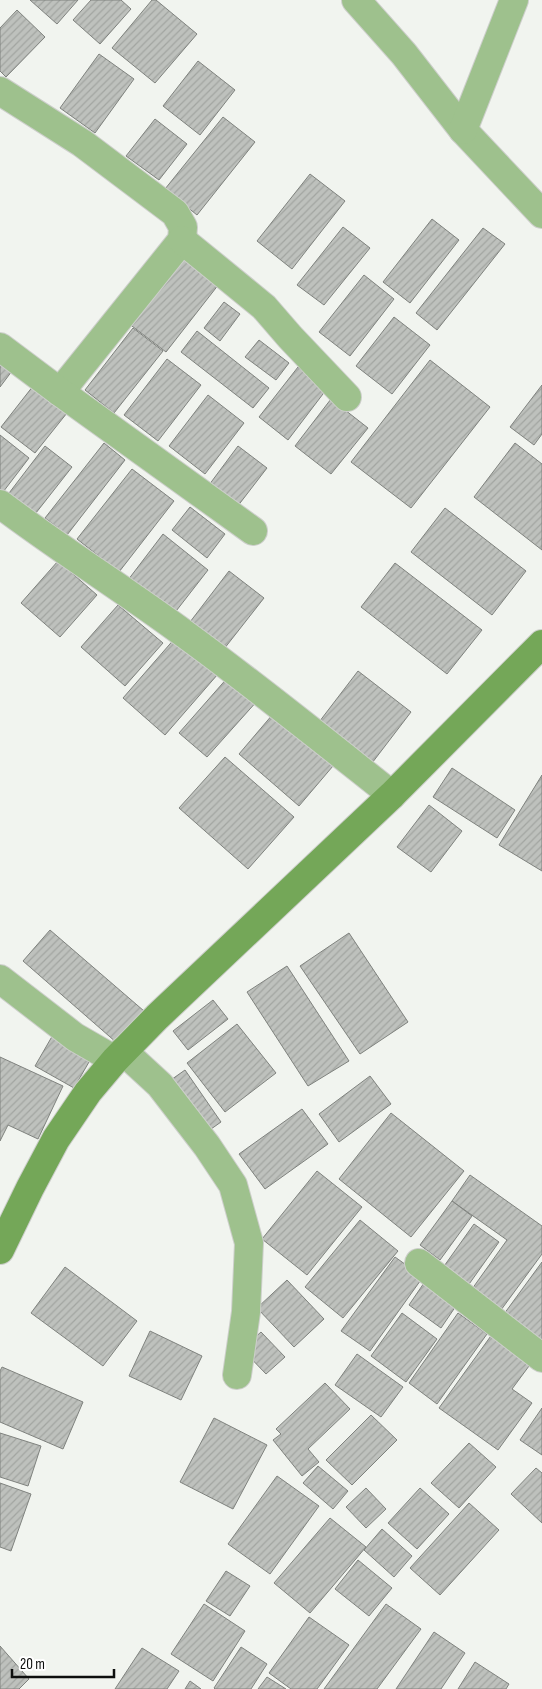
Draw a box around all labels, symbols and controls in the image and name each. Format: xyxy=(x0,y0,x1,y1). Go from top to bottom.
scale bar xyxy=(12,1646,115,1678)
text: 20 m xyxy=(20,1655,45,1674)

